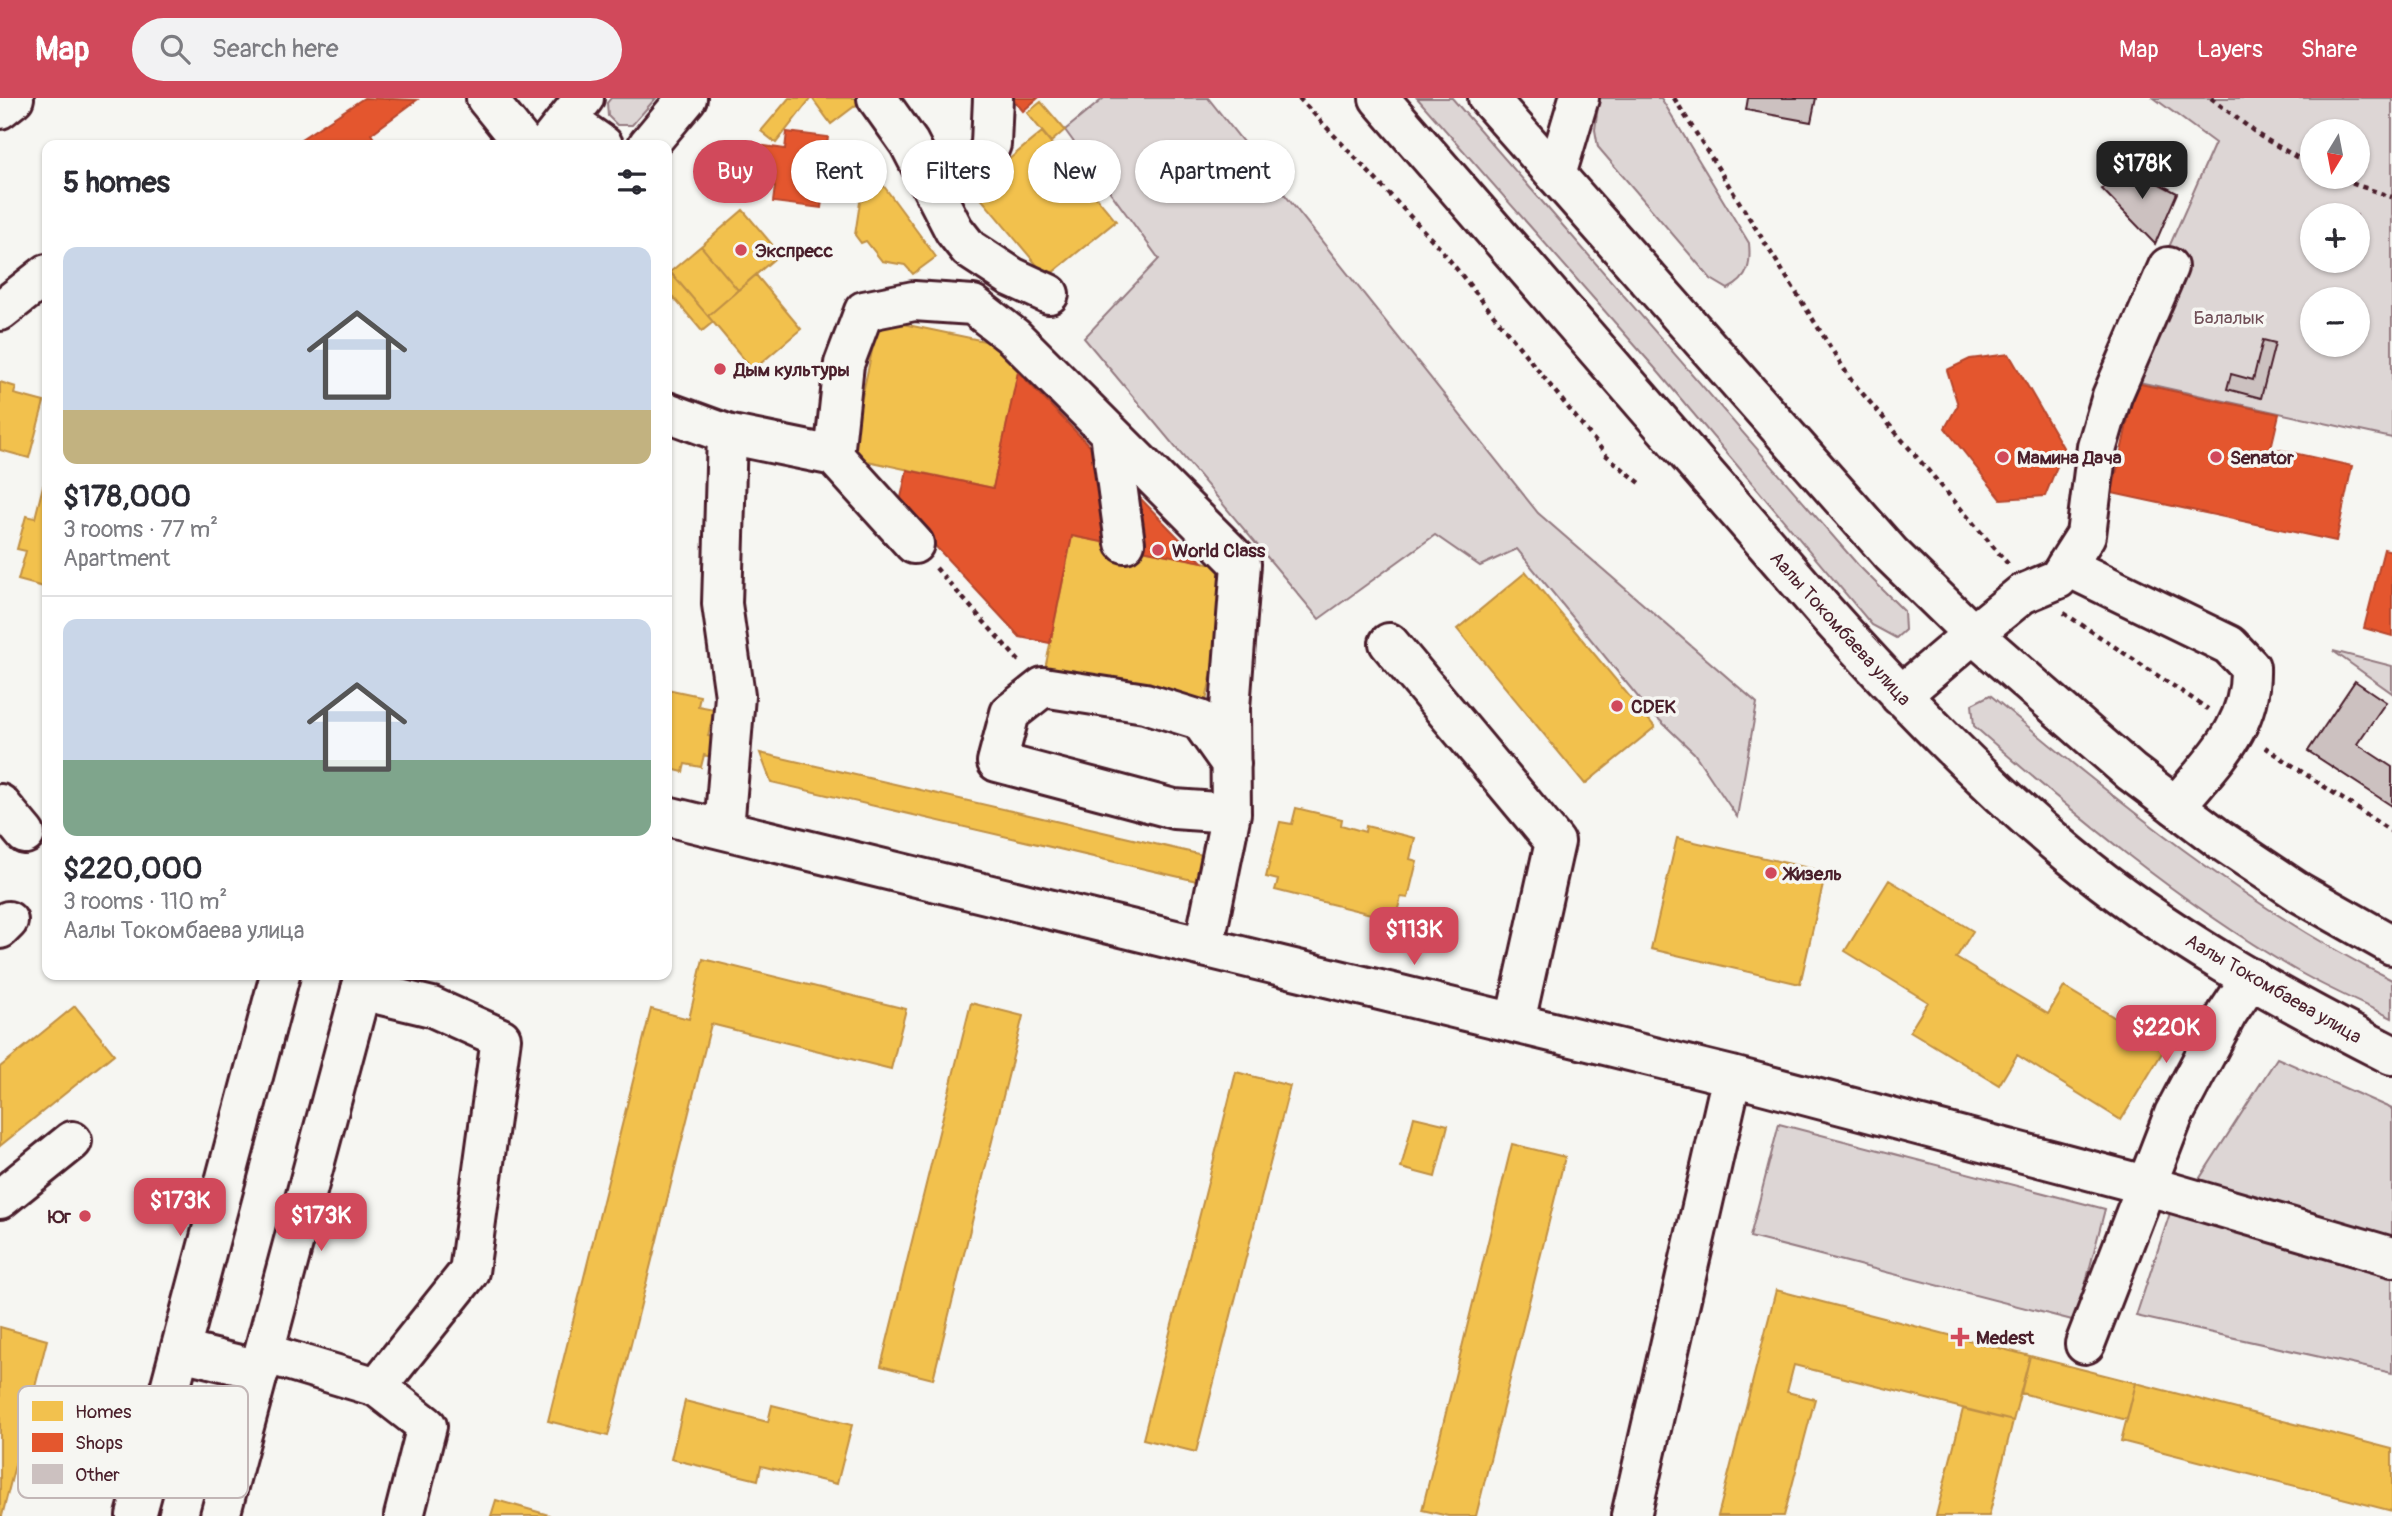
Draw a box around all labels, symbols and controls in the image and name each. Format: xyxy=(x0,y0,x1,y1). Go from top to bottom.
search box xyxy=(132,18,622,81)
text: Map xyxy=(35,29,90,70)
icon: search xyxy=(156,30,194,68)
text: Search here xyxy=(212,33,339,65)
text: Map xyxy=(2119,35,2159,64)
text: Layers xyxy=(2197,35,2263,64)
text: Share xyxy=(2301,35,2357,64)
north arrow xyxy=(2300,119,2370,189)
map controls xyxy=(2300,119,2370,357)
chip: Buy xyxy=(693,140,777,203)
chip: Rent xyxy=(791,140,887,203)
chip: Filters xyxy=(901,140,1014,203)
chip: New xyxy=(1028,140,1121,203)
chip: Apartment xyxy=(1135,140,1295,203)
pin: $178K xyxy=(2093,141,2191,201)
text: $178K xyxy=(2112,149,2172,178)
icon: filters xyxy=(613,163,651,201)
text: 5 homes xyxy=(63,164,170,201)
button: + xyxy=(2300,203,2370,273)
place label: Экспресс xyxy=(755,239,834,263)
marker: Экспресс xyxy=(733,242,749,258)
button: − xyxy=(2300,287,2370,357)
icon: home xyxy=(294,292,420,418)
park label: Балалык xyxy=(2193,306,2265,330)
place label: Дым культуры xyxy=(733,358,850,382)
marker: Дым культуры xyxy=(712,361,728,377)
place label: Мамина Дача xyxy=(2017,446,2122,470)
place label: Senator xyxy=(2230,446,2294,470)
marker: Мамина Дача xyxy=(1995,449,2011,465)
marker: Senator xyxy=(2208,449,2224,465)
text: $178,000 xyxy=(63,478,191,515)
text: 3 rooms · 77 m² xyxy=(63,515,218,544)
place label: World Class xyxy=(1172,539,1266,563)
marker: World Class xyxy=(1150,542,1166,558)
text: Apartment xyxy=(63,544,170,573)
street label: Аалы Токомбаева улица xyxy=(1765,547,1916,711)
icon: home xyxy=(294,664,420,790)
place label: CDEK xyxy=(1631,695,1676,719)
marker: CDEK xyxy=(1609,698,1625,714)
text: $220,000 xyxy=(63,850,202,887)
place label: Жизель xyxy=(1782,862,1842,886)
marker: Жизель xyxy=(1763,865,1779,881)
text: 3 rooms · 110 m² xyxy=(63,887,227,916)
pin: $113K xyxy=(1365,908,1463,967)
text: $113K xyxy=(1385,915,1443,944)
text: Аалы Токомбаева улица xyxy=(63,916,305,945)
street label: Аалы Токомбаева улица xyxy=(2181,929,2366,1049)
pin: $220K xyxy=(2117,1006,2215,1065)
text: $220K xyxy=(2132,1013,2200,1042)
pin: $173K xyxy=(131,1178,229,1238)
text: $173K xyxy=(150,1186,210,1215)
pin: $173K xyxy=(272,1194,370,1253)
text: $173K xyxy=(291,1201,351,1230)
place label: Юг xyxy=(47,1205,72,1229)
marker: Юг xyxy=(77,1208,93,1224)
place label: Medest xyxy=(1976,1326,2035,1350)
marker: Medest xyxy=(1950,1327,1970,1347)
legend xyxy=(18,1386,248,1498)
text: Homes xyxy=(75,1400,132,1424)
text: Shops xyxy=(75,1431,123,1455)
text: Other xyxy=(75,1463,120,1487)

